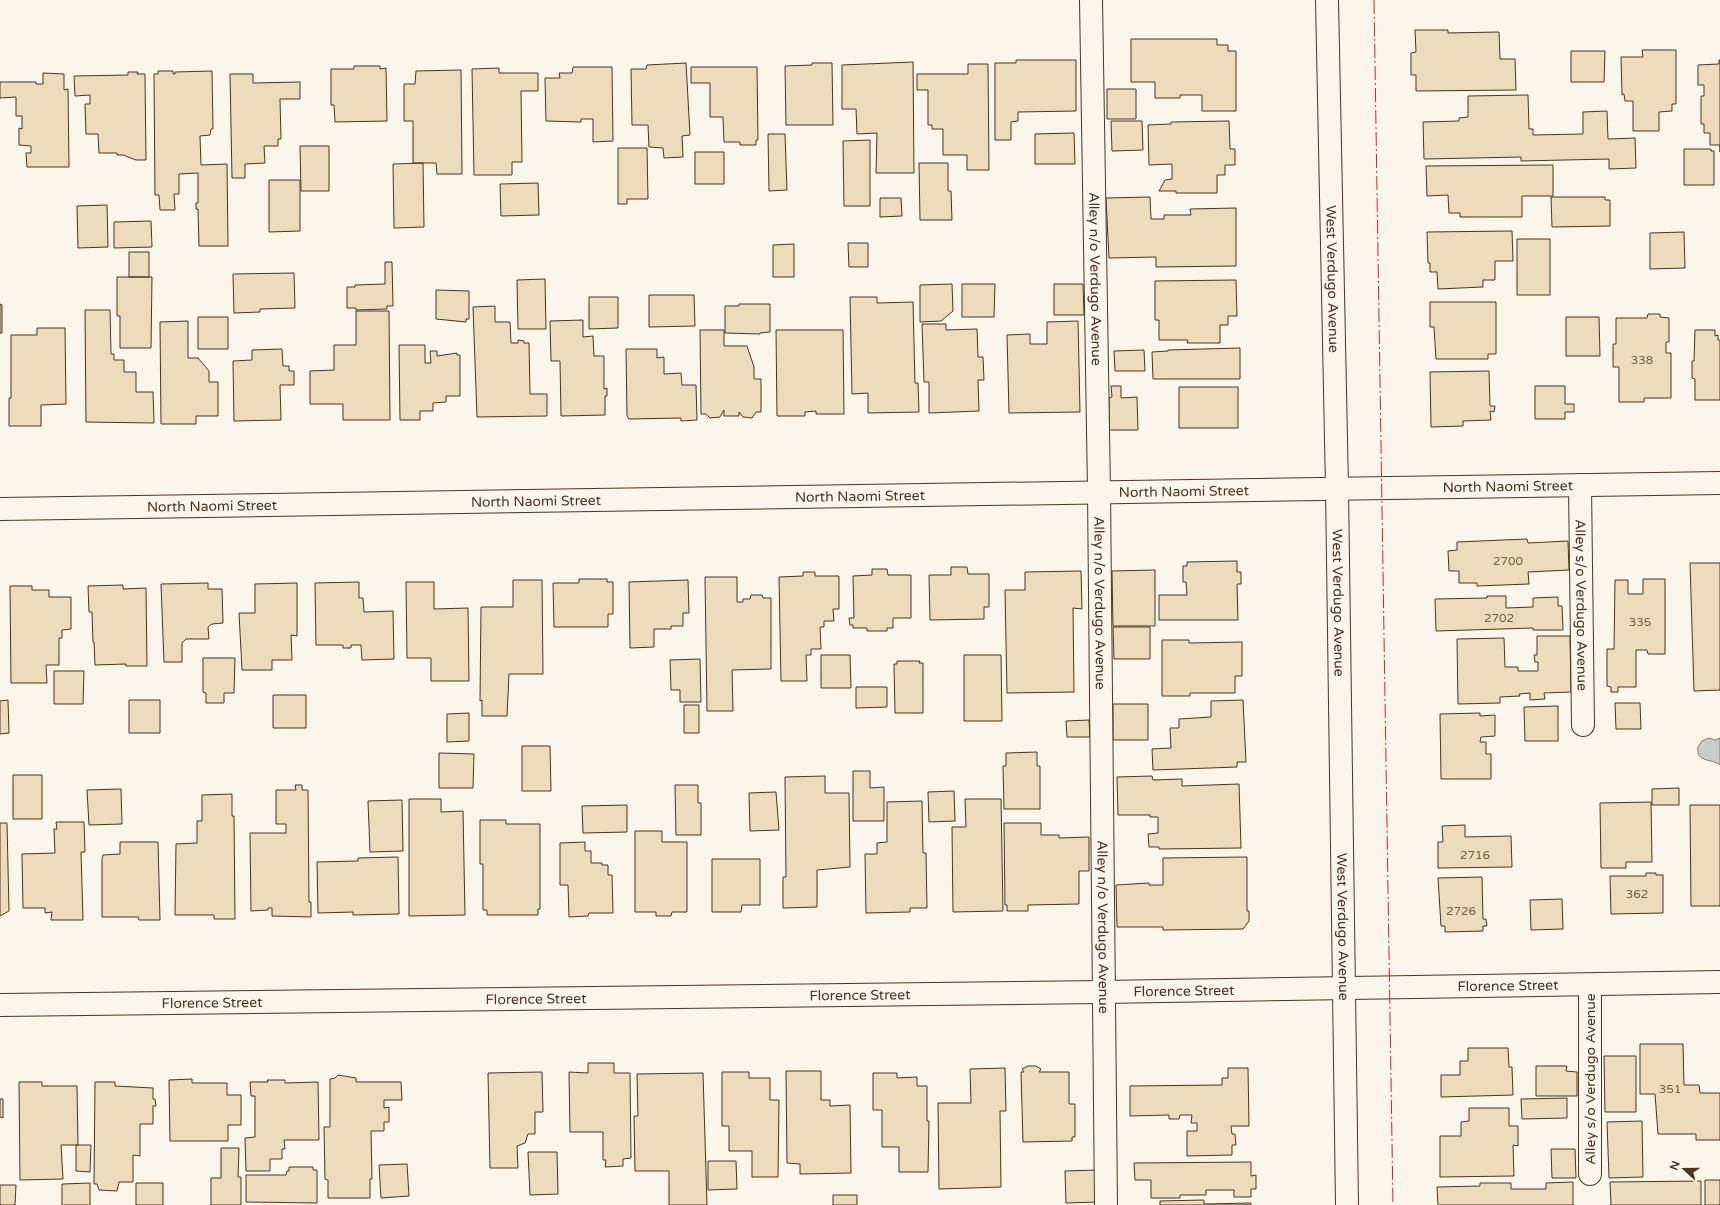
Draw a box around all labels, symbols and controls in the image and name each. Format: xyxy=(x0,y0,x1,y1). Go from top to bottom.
street label: Alley n/o Verdugo Avenue xyxy=(1086,192,1105,366)
street label: West Verdugo Avenue xyxy=(1323,205,1343,353)
house number: 338 xyxy=(1631,353,1653,367)
street label: North Naomi Street xyxy=(1443,477,1574,496)
street label: North Naomi Street xyxy=(1119,482,1250,501)
street label: North Naomi Street xyxy=(795,487,926,505)
street label: North Naomi Street xyxy=(471,491,602,510)
street label: North Naomi Street xyxy=(147,496,278,515)
street label: Alley n/o Verdugo Avenue xyxy=(1091,516,1109,690)
street label: Alley s/o Verdugo Avenue xyxy=(1572,519,1591,691)
street label: West Verdugo Avenue xyxy=(1329,529,1348,677)
house number: 2700 xyxy=(1493,554,1524,568)
house number: 2702 xyxy=(1484,611,1514,625)
house number: 335 xyxy=(1629,615,1651,629)
street label: Alley n/o Verdugo Avenue xyxy=(1094,840,1113,1014)
house number: 2716 xyxy=(1460,848,1490,862)
street label: West Verdugo Avenue xyxy=(1334,853,1353,1001)
house number: 362 xyxy=(1626,887,1648,901)
house number: 2726 xyxy=(1446,904,1476,918)
street label: Florence Street xyxy=(1457,976,1559,995)
street label: Florence Street xyxy=(1133,981,1235,1000)
street label: Florence Street xyxy=(809,986,911,1004)
street label: Florence Street xyxy=(485,990,587,1008)
street label: Florence Street xyxy=(161,993,263,1012)
street label: Alley s/o Verdugo Avenue xyxy=(1582,993,1599,1165)
house number: 351 xyxy=(1659,1082,1681,1096)
north arrow xyxy=(1664,1149,1704,1189)
text: N xyxy=(1667,1159,1683,1172)

